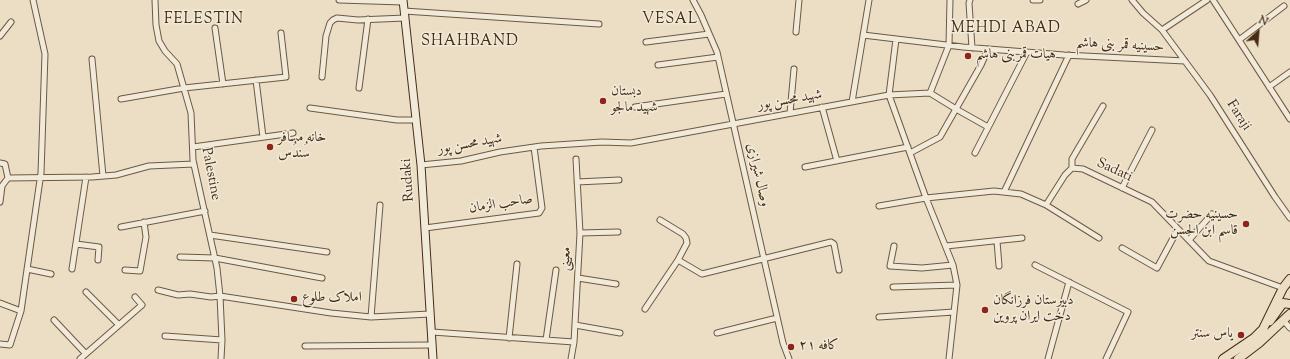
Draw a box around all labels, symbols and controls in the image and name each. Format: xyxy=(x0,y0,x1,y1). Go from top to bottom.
district label: FELESTIN xyxy=(164,11,244,29)
district label: VESAL xyxy=(642,11,698,29)
north arrow xyxy=(1238,12,1278,52)
text: N xyxy=(1256,12,1271,30)
district label: MEHDI ABAD xyxy=(951,20,1061,38)
district label: SHAHBAND xyxy=(421,33,519,51)
street label: حسینیه قمر بنی هاشم xyxy=(1075,35,1165,57)
place label: هیات قمربنی هاشم xyxy=(976,48,1056,64)
marker: هیات قمربنی هاشم xyxy=(963,51,973,61)
place label: دبستان شهید مالجو xyxy=(611,85,658,118)
street label: شهید محسن پور xyxy=(756,87,824,115)
marker: دبستان شهید مالجو xyxy=(598,96,608,106)
street label: Faraji xyxy=(1222,97,1254,135)
place label: خانه مسافر سُندُس xyxy=(278,131,326,164)
street label: شهید محسن پور xyxy=(436,131,504,159)
street label: وصال شیرازی xyxy=(742,141,772,209)
marker: خانه مسافر سُندُس xyxy=(265,142,275,152)
street label: Palestine xyxy=(197,146,223,202)
street label: Sadati xyxy=(1093,155,1135,187)
street label: Rudaki xyxy=(399,158,419,202)
street label: صاحب الزمان xyxy=(468,192,534,218)
place label: حسینیه حضرت قاسم ابن الحسن xyxy=(1165,208,1238,240)
marker: حسینیه حضرت قاسم ابن الحسن xyxy=(1241,219,1251,229)
street label: معینی xyxy=(558,246,576,272)
place label: املاک طلوع xyxy=(302,291,362,307)
marker: املاک طلوع xyxy=(289,294,299,304)
place label: دبیرستان فرزانگان دخت ایران پروین xyxy=(993,294,1073,326)
marker: دبیرستان فرزانگان دخت ایران پروین xyxy=(980,305,990,315)
place label: یاس سنتر xyxy=(1191,327,1233,343)
marker: یاس سنتر xyxy=(1236,330,1246,340)
place label: کافه ۲۱ xyxy=(799,339,839,355)
marker: کافه ۲۱ xyxy=(786,342,796,352)

